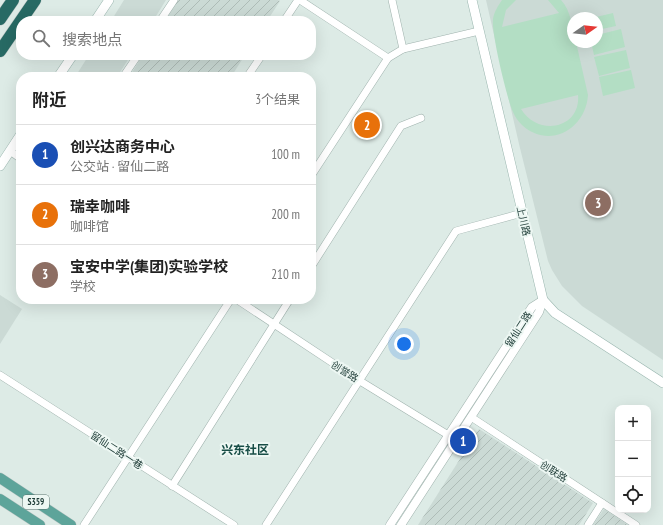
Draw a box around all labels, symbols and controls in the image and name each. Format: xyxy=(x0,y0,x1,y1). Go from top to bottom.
north arrow xyxy=(567,12,603,48)
search box xyxy=(16,16,316,60)
icon: search xyxy=(30,27,52,49)
text: 搜索地点 xyxy=(62,30,122,49)
text: 附近 xyxy=(32,89,66,111)
text: 3个结果 xyxy=(255,91,300,108)
pin: 2 xyxy=(354,110,380,140)
text: 创兴达商务中心 xyxy=(70,137,175,156)
text: 1 xyxy=(42,146,48,163)
text: 100 m xyxy=(271,146,300,163)
text: 公交站 · 留仙二路 xyxy=(70,158,169,175)
pin: 3 xyxy=(585,188,611,218)
text: 瑞幸咖啡 xyxy=(70,197,130,216)
street label: 上川路 xyxy=(514,205,533,237)
text: 2 xyxy=(42,206,48,223)
text: 200 m xyxy=(271,206,300,223)
text: 咖啡馆 xyxy=(70,218,109,235)
text: 宝安中学(集团)实验学校 xyxy=(70,257,228,276)
text: 3 xyxy=(42,266,48,283)
text: 210 m xyxy=(271,266,300,283)
text: 学校 xyxy=(70,278,96,295)
street label: 留仙二路 xyxy=(502,309,535,350)
your location xyxy=(394,334,414,354)
street label: 创誉路 xyxy=(329,358,361,385)
map controls xyxy=(615,405,651,513)
button: + xyxy=(615,405,651,441)
pin: 1 xyxy=(450,426,476,456)
street label: 留仙二路一巷 xyxy=(88,429,145,472)
button: − xyxy=(615,441,651,477)
district label: 兴东社区 xyxy=(221,442,269,457)
street label: 创联路 xyxy=(538,458,570,485)
button: locate xyxy=(615,477,651,513)
road number: S359 xyxy=(23,495,49,509)

